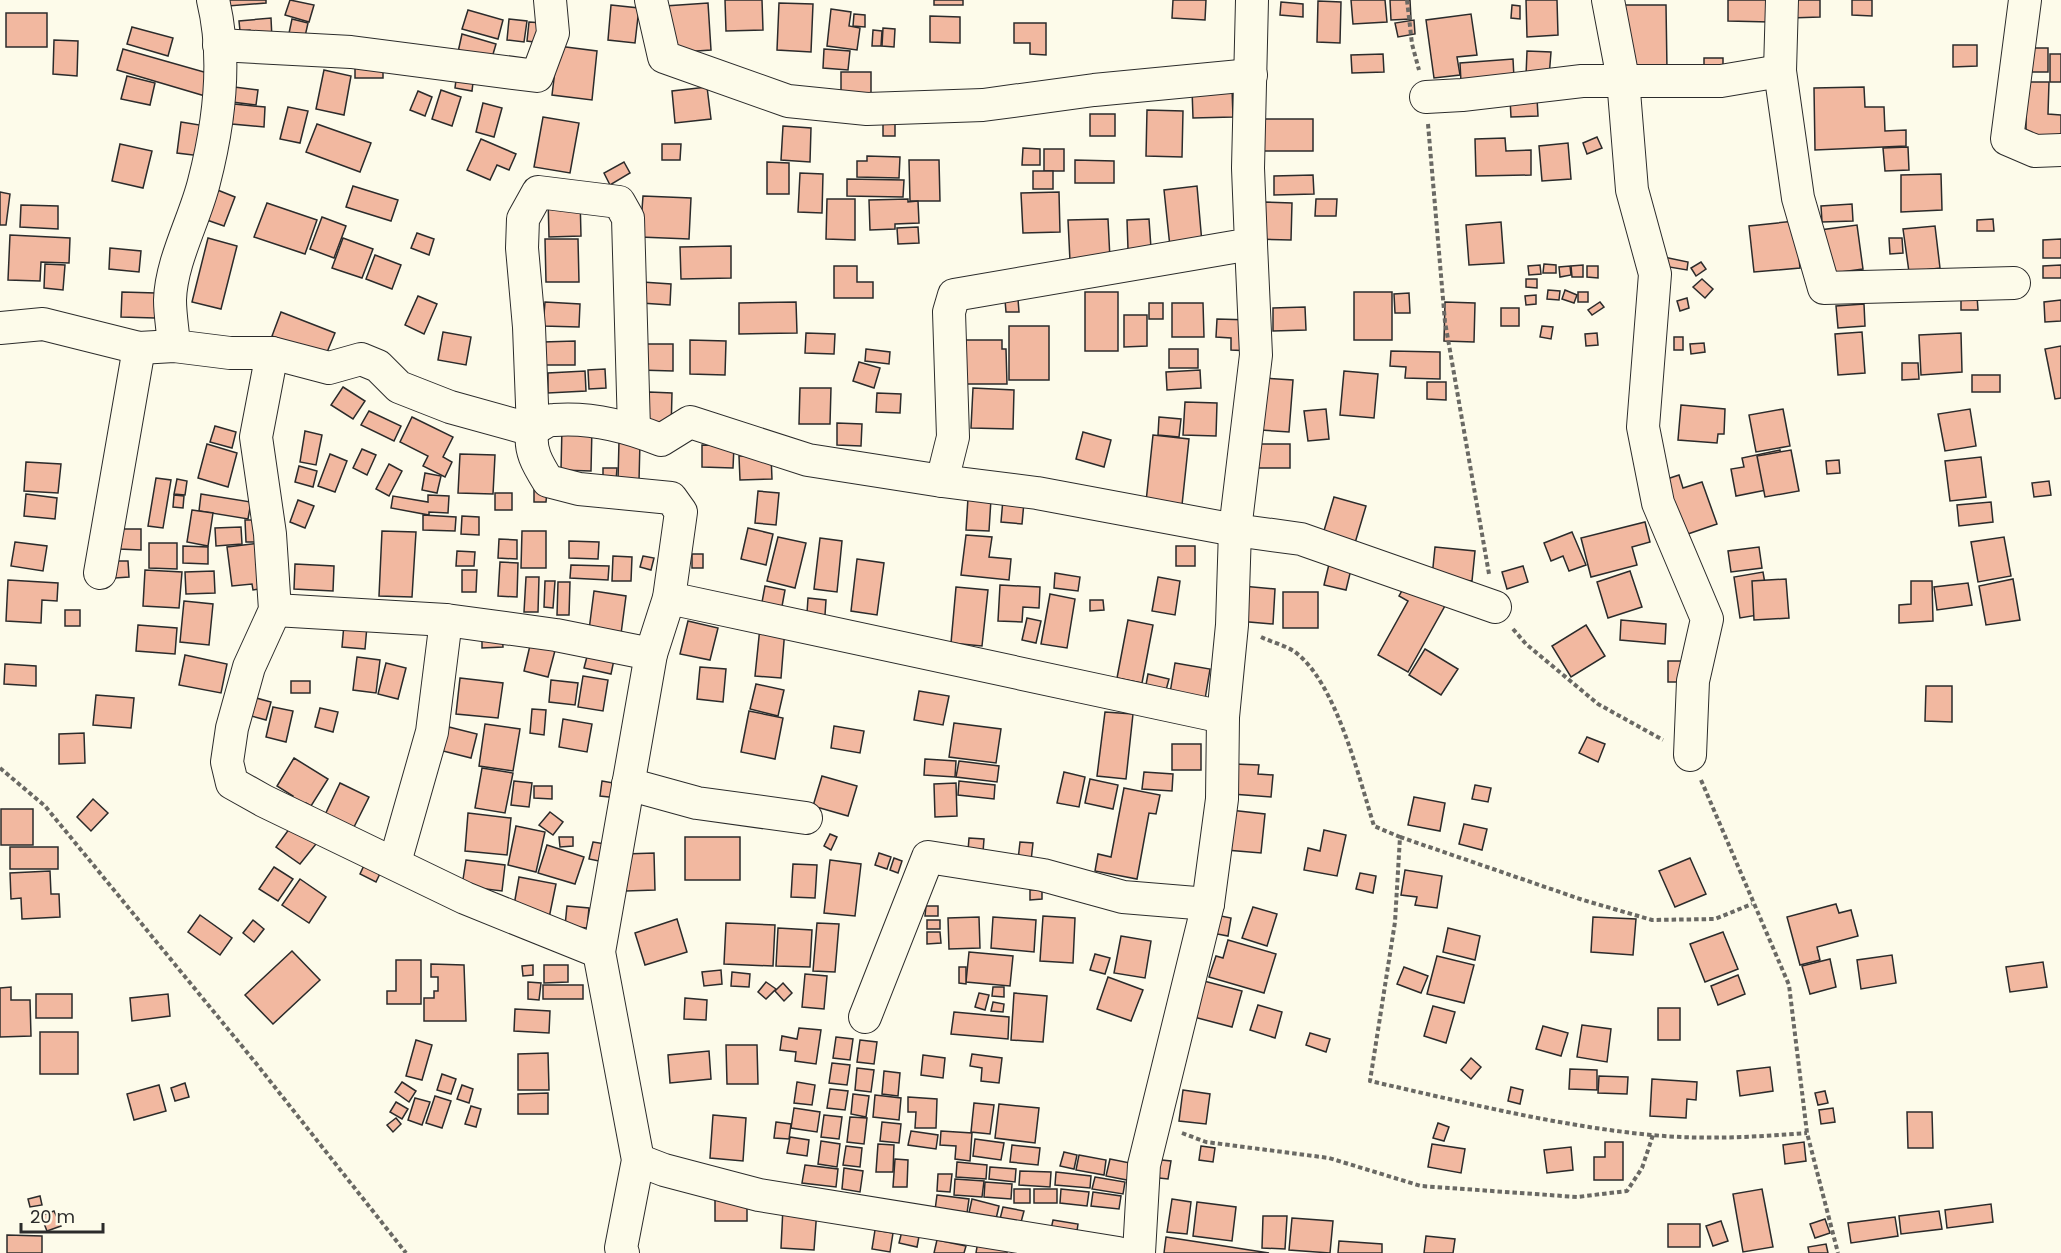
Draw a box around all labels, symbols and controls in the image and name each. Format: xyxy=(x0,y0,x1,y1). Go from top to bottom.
scale bar xyxy=(21,1196,104,1234)
text: 20 m xyxy=(30,1204,75,1229)

